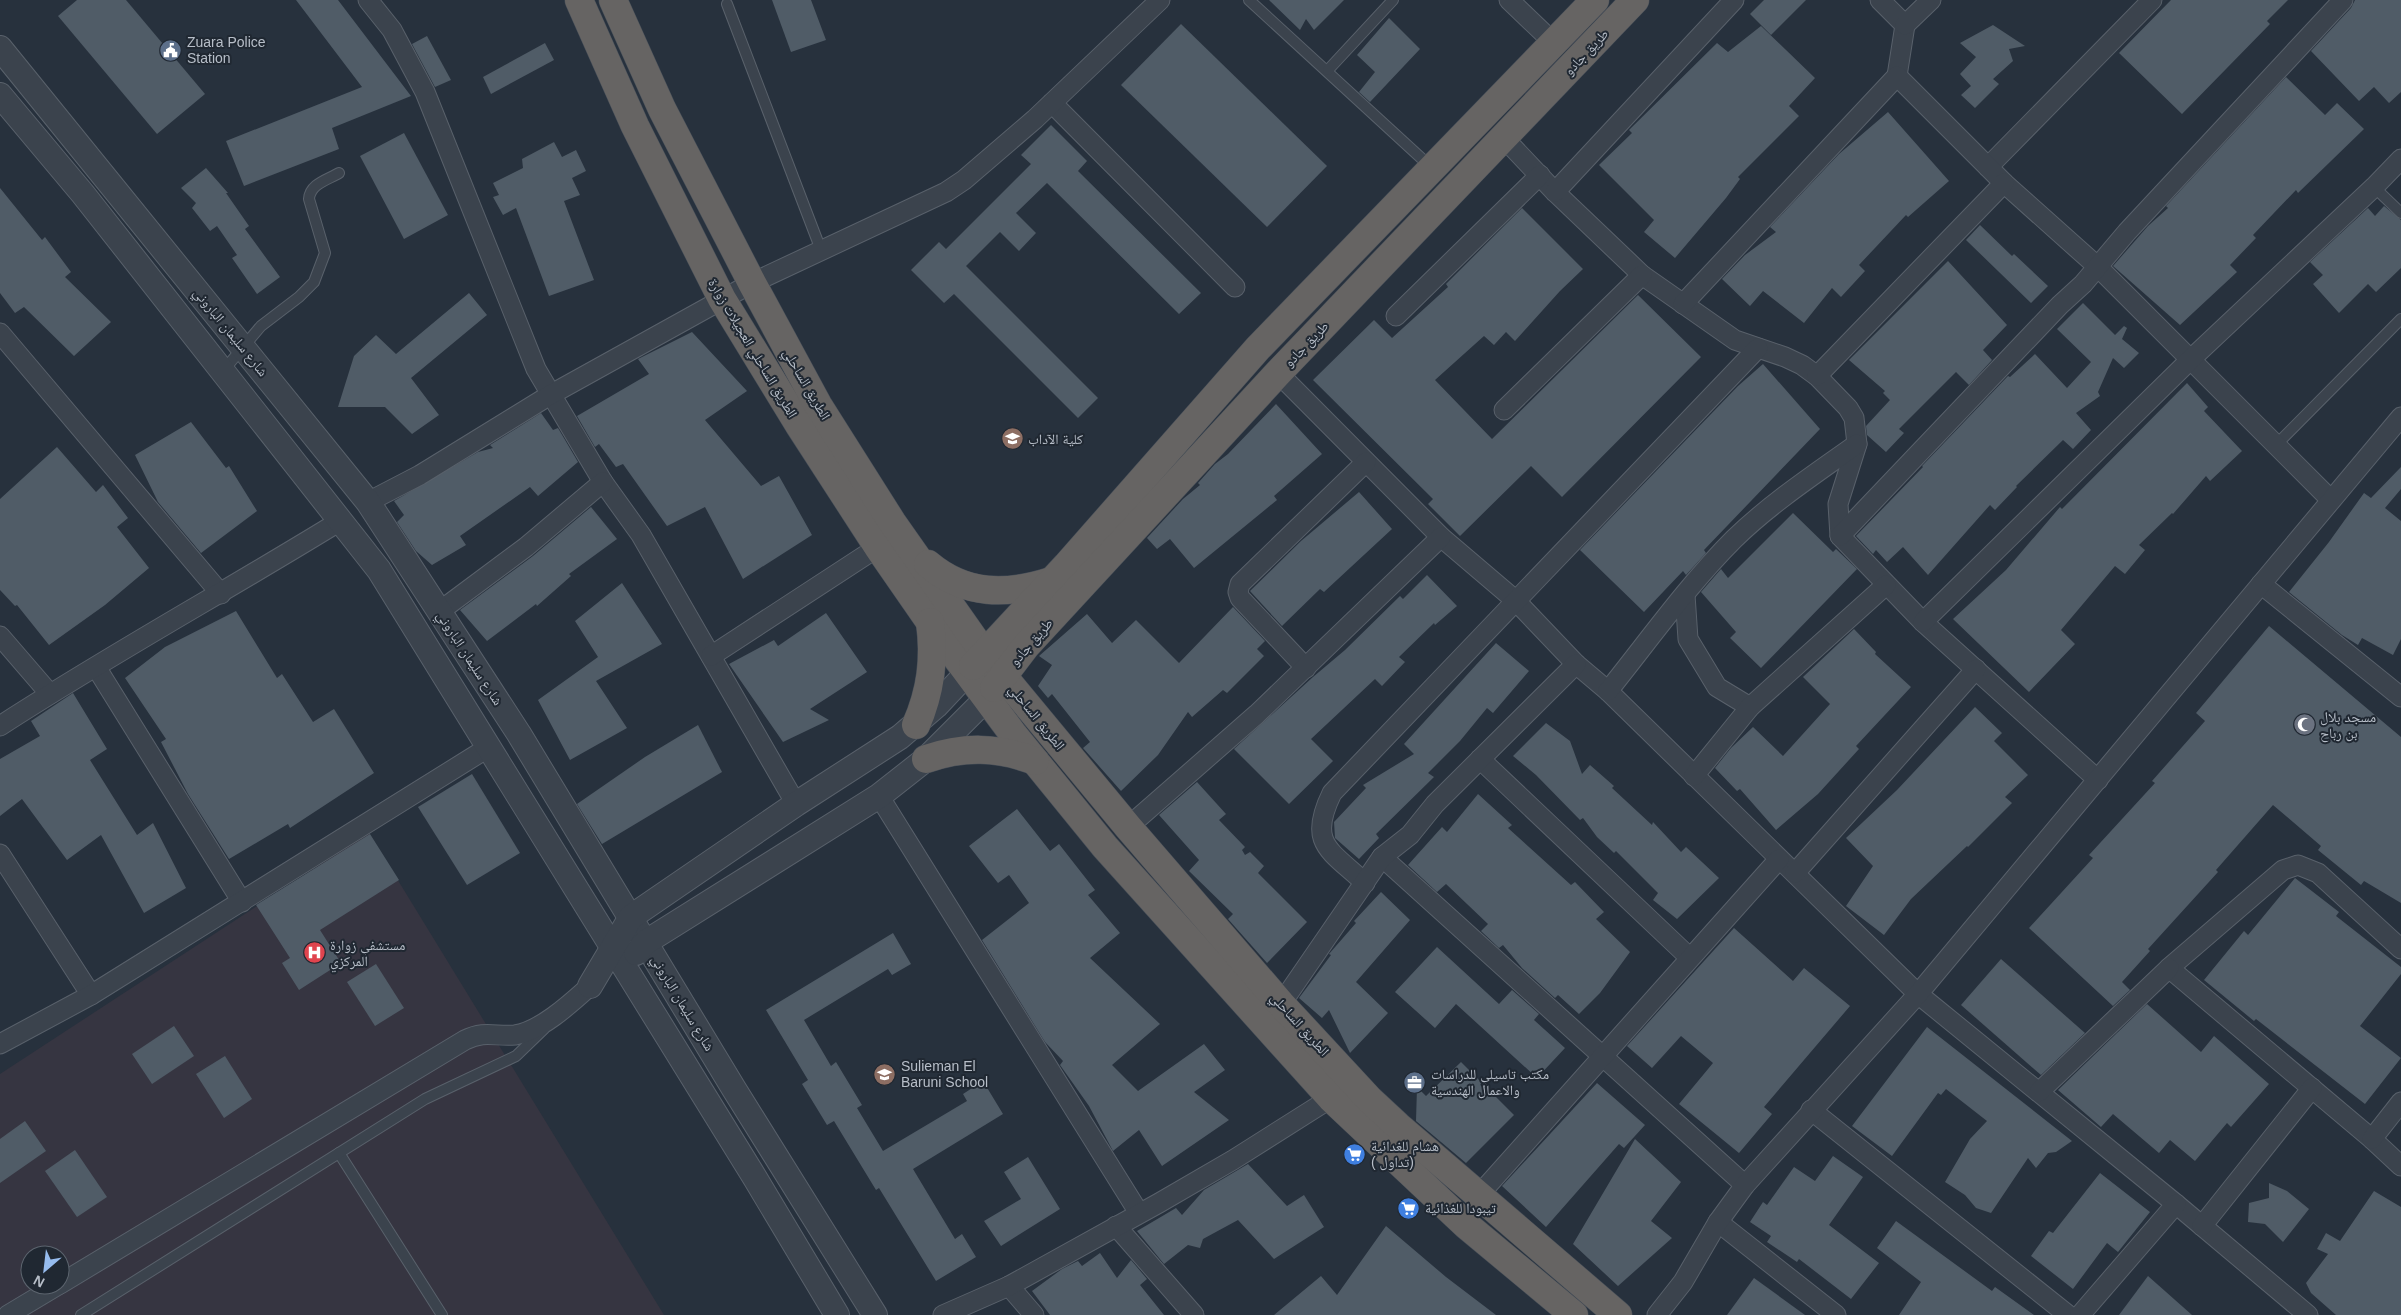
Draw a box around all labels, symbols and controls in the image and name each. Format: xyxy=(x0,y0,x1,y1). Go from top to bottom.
street label: طريق جادو xyxy=(1561,26,1613,80)
place label: Zuara Police Station xyxy=(187,34,266,66)
public building icon: Zuara Police Station xyxy=(159,38,183,62)
street label: الطريق الساحلي العجيلات زوارة xyxy=(702,276,801,422)
street label: شارع سليمان الباروني xyxy=(188,285,272,382)
street label: طريق جادو xyxy=(1280,318,1333,372)
street label: الطريق الساحلي xyxy=(777,346,834,424)
school or university icon: كلية الآداب xyxy=(1000,427,1024,451)
place label: كلية الآداب xyxy=(1028,431,1083,447)
street label: شارع سليمان الباروني xyxy=(431,608,506,710)
street label: طريق جادو xyxy=(1006,615,1057,670)
street label: الطريق الساحلي xyxy=(1003,681,1068,755)
place label: مسجد بلال بن رباح xyxy=(2320,709,2376,743)
mosque icon: مسجد بلال بن رباح xyxy=(2292,713,2316,737)
place label: مستشفي زوارة المركزي xyxy=(330,937,405,973)
hospital icon: مستشفي زوارة المركزي xyxy=(302,941,326,965)
street label: شارع سليمان الباروني xyxy=(645,952,718,1056)
street label: الطريق الساحلي xyxy=(1265,989,1333,1061)
place label: Sulieman El Baruni School xyxy=(901,1058,988,1090)
school or university icon: Sulieman El Baruni School xyxy=(873,1062,897,1086)
place label: مكتب تاسيلي للدراسات والاعمال الهندسية xyxy=(1431,1066,1549,1099)
office icon: مكتب تاسيلي للدراسات والاعمال الهندسية xyxy=(1403,1070,1427,1094)
place label: هشام للغدائية ( تداول) xyxy=(1371,1138,1439,1171)
supermarket icon: هشام للغدائية ( تداول) xyxy=(1343,1142,1367,1166)
supermarket icon: تيبودا للغذائية xyxy=(1397,1196,1421,1220)
place label: تيبودا للغذائية xyxy=(1425,1200,1496,1217)
north arrow xyxy=(20,1245,70,1295)
text: N xyxy=(31,1272,47,1291)

